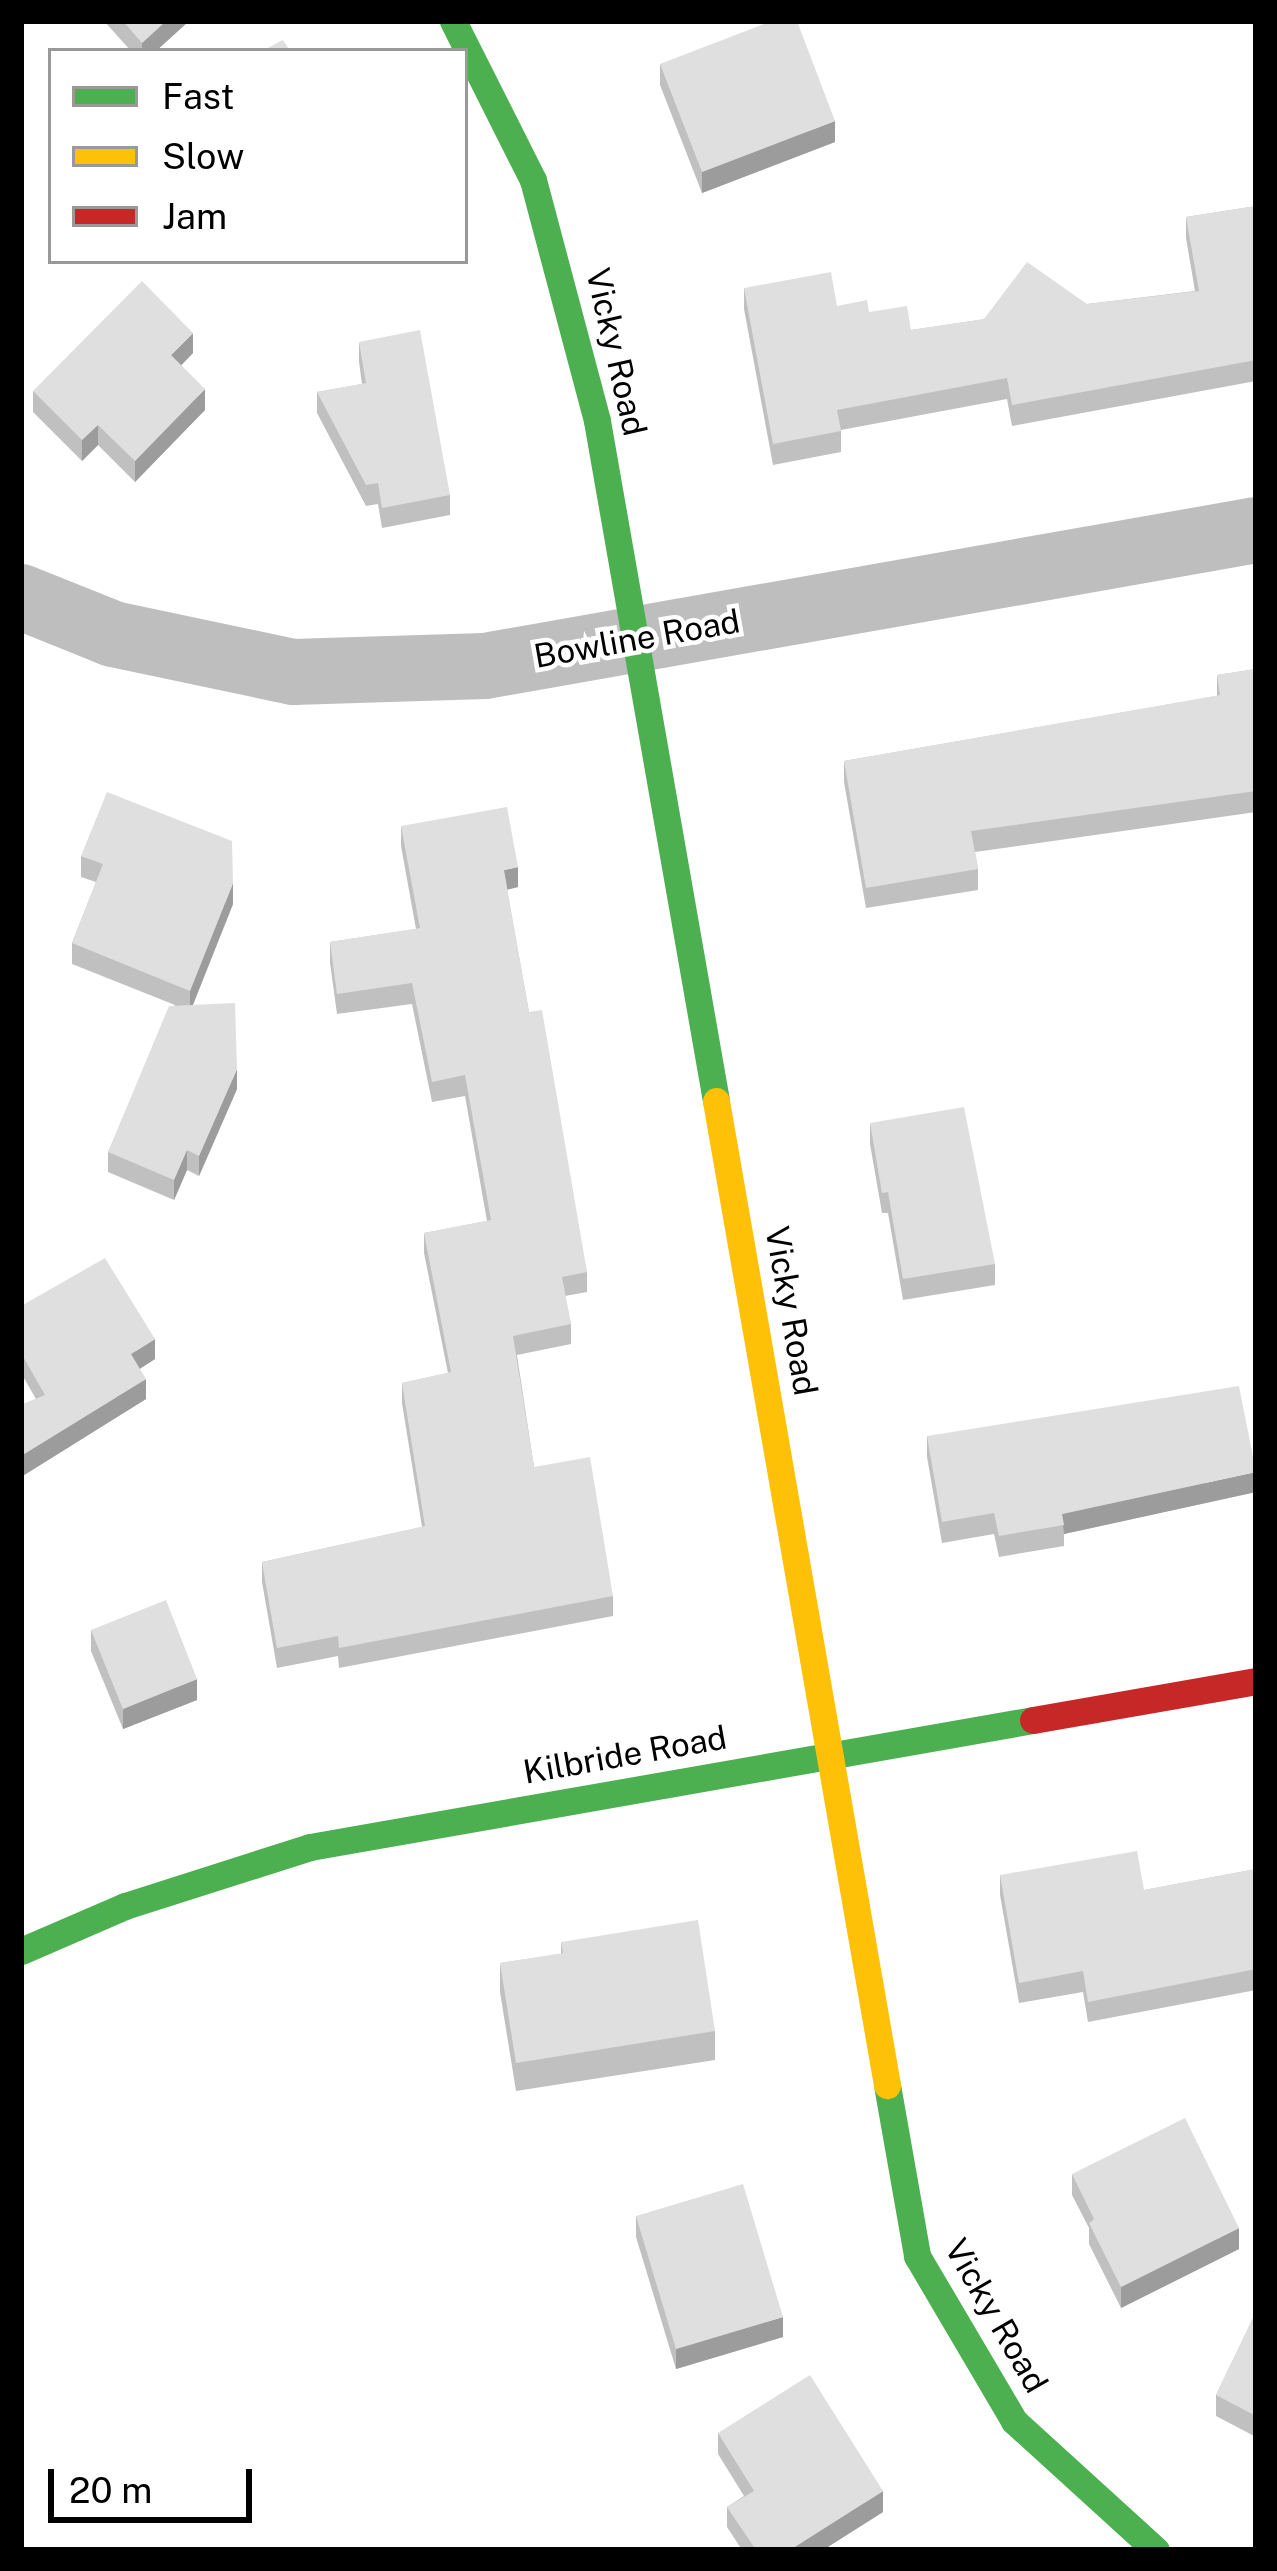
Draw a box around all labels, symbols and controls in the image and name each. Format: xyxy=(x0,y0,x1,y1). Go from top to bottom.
legend xyxy=(48,48,468,264)
text: Fast xyxy=(162,75,235,117)
text: Slow xyxy=(162,135,244,177)
text: Jam xyxy=(162,195,227,237)
street label: Vicky Road xyxy=(577,264,655,440)
street label: Bowline Road xyxy=(531,601,743,677)
street label: Vicky Road xyxy=(757,1223,825,1399)
street label: Kilbride Road xyxy=(520,1718,730,1792)
street label: Vicky Road xyxy=(936,2232,1056,2400)
scale bar xyxy=(54,2445,258,2519)
text: 20 m xyxy=(69,2469,152,2511)

